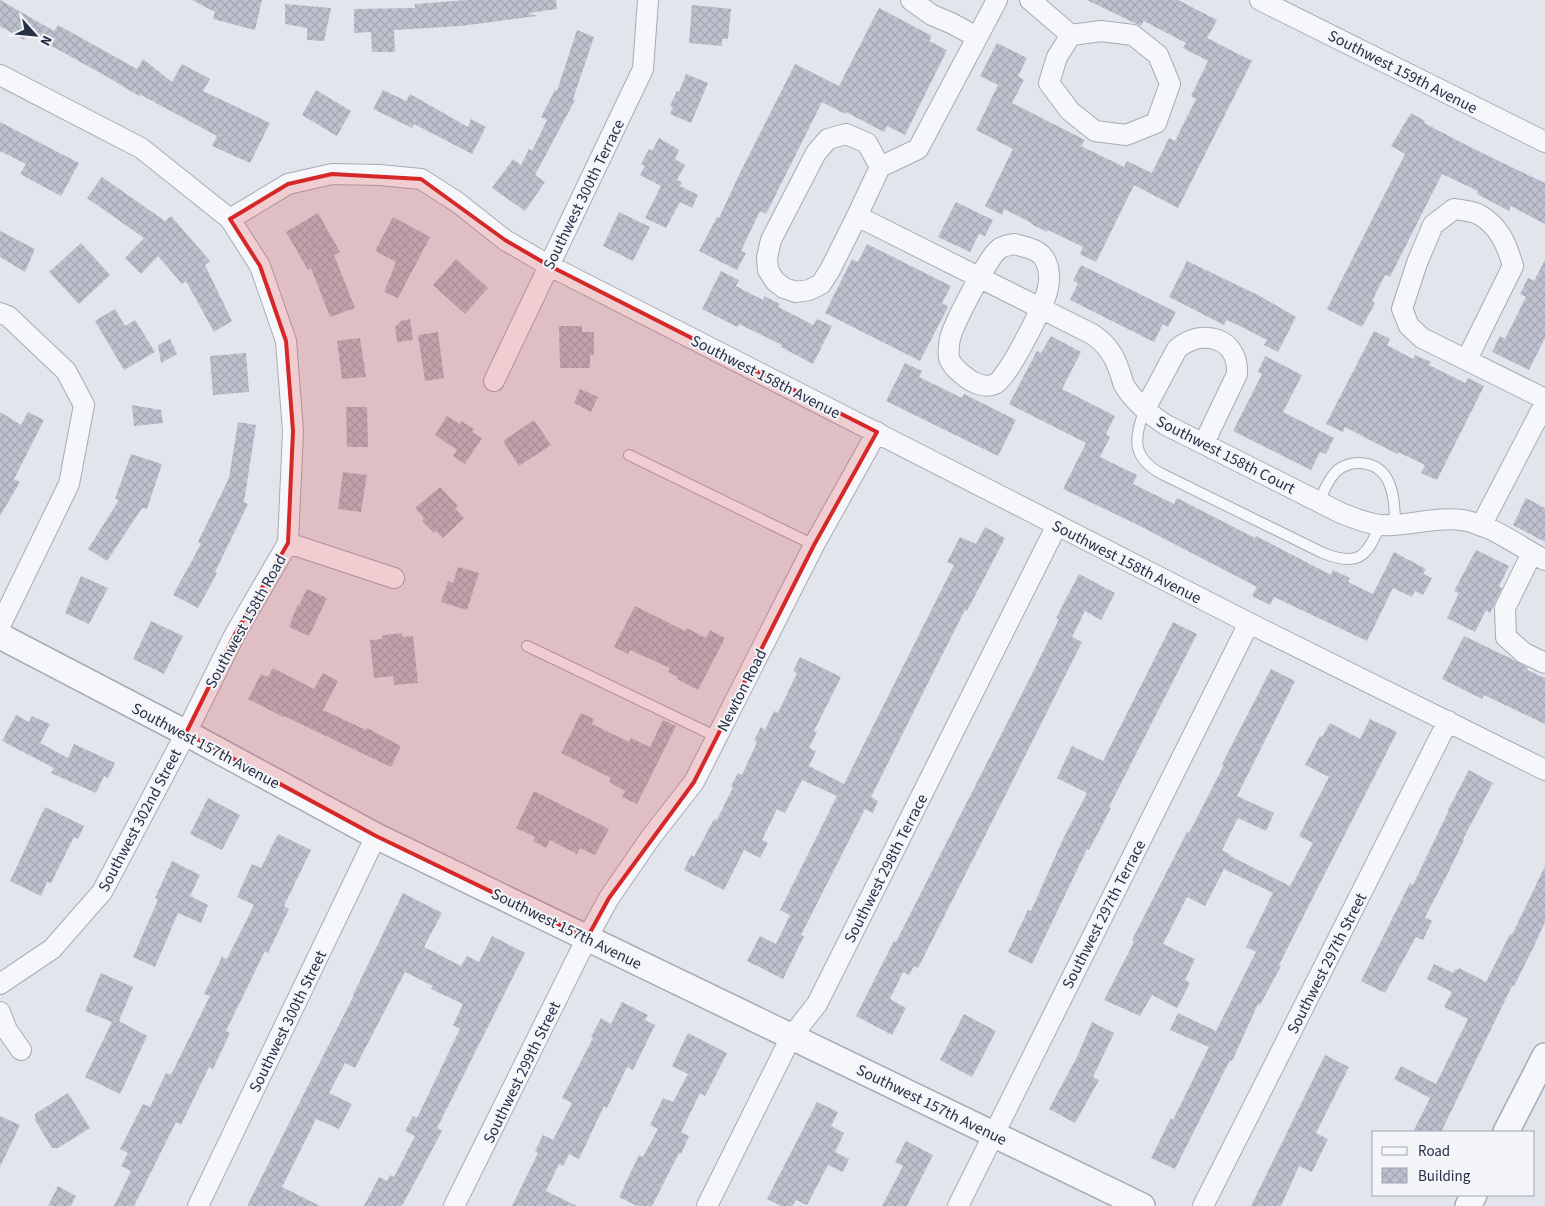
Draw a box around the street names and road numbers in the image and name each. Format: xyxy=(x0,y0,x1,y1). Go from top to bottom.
street label: Southwest 159th Avenue xyxy=(1324,25,1481,119)
street label: Southwest 300th Terrace xyxy=(538,116,630,273)
street label: Southwest 158th Avenue xyxy=(687,330,844,424)
street label: Southwest 158th Court xyxy=(1152,410,1299,500)
street label: Southwest 158th Avenue xyxy=(1048,515,1205,609)
street label: Southwest 158th Road xyxy=(200,551,292,692)
street label: Newton Road xyxy=(712,645,772,736)
street label: Southwest 157th Avenue xyxy=(128,697,284,794)
street label: Southwest 302nd Street xyxy=(93,745,187,896)
street label: Southwest 298th Terrace xyxy=(839,790,933,947)
street label: Southwest 297th Terrace xyxy=(1057,836,1151,993)
street label: Southwest 157th Avenue xyxy=(488,883,646,975)
street label: Southwest 297th Street xyxy=(1282,889,1372,1038)
street label: Southwest 300th Street xyxy=(244,946,332,1096)
street label: Southwest 299th Street xyxy=(478,997,566,1147)
street label: Southwest 157th Avenue xyxy=(853,1059,1011,1151)

